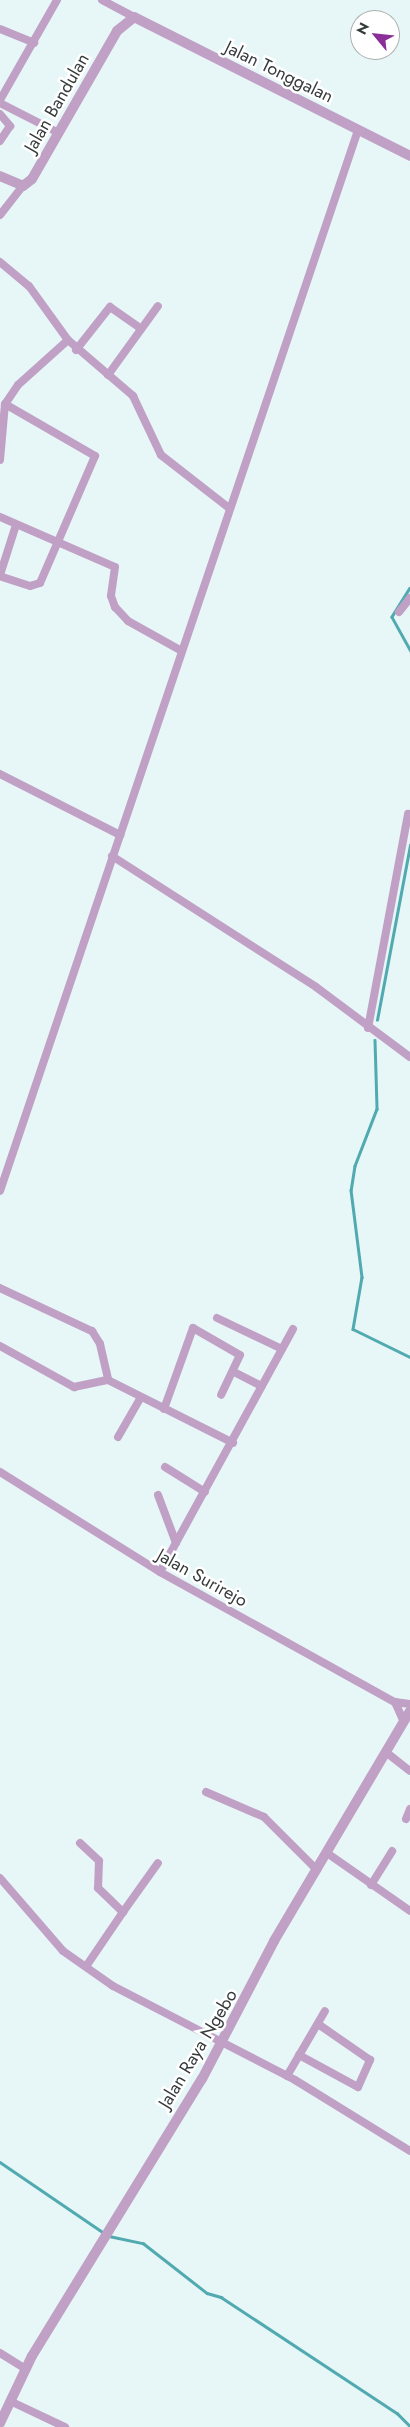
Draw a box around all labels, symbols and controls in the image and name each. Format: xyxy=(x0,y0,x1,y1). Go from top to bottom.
north arrow xyxy=(350,10,400,60)
text: N xyxy=(351,19,374,38)
street label: Jalan Tonggalan xyxy=(221,36,337,108)
street label: Jalan Bandulan xyxy=(20,50,94,156)
street label: Jalan Surirejo xyxy=(153,1544,251,1612)
street label: Jalan Raya Ngebo xyxy=(154,1986,242,2112)

